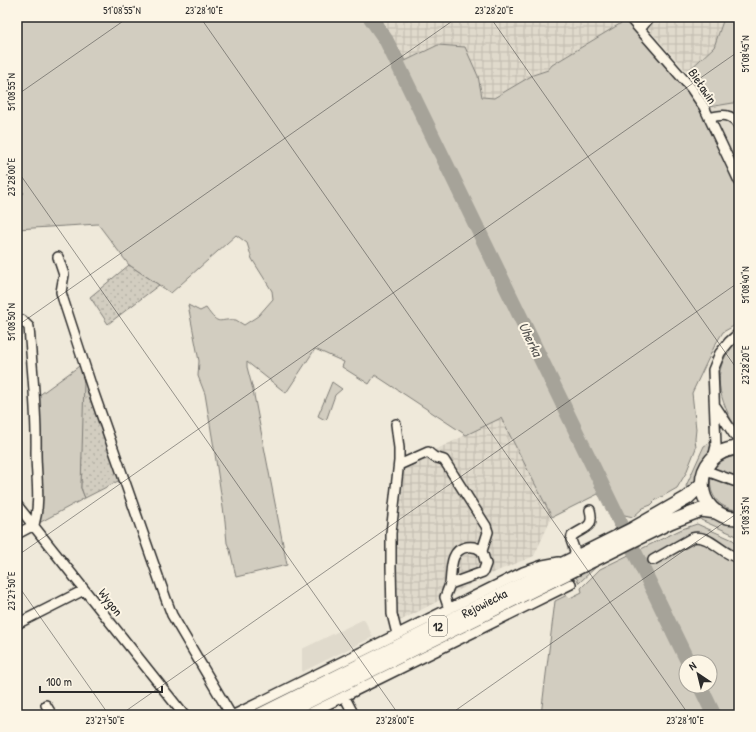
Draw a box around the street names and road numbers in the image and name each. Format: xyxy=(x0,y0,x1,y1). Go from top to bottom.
street label: Bieławin xyxy=(684,65,722,108)
street label: Wygon xyxy=(95,584,128,620)
street label: Rejowiecka xyxy=(458,584,510,622)
road number: 12 xyxy=(429,616,447,636)

